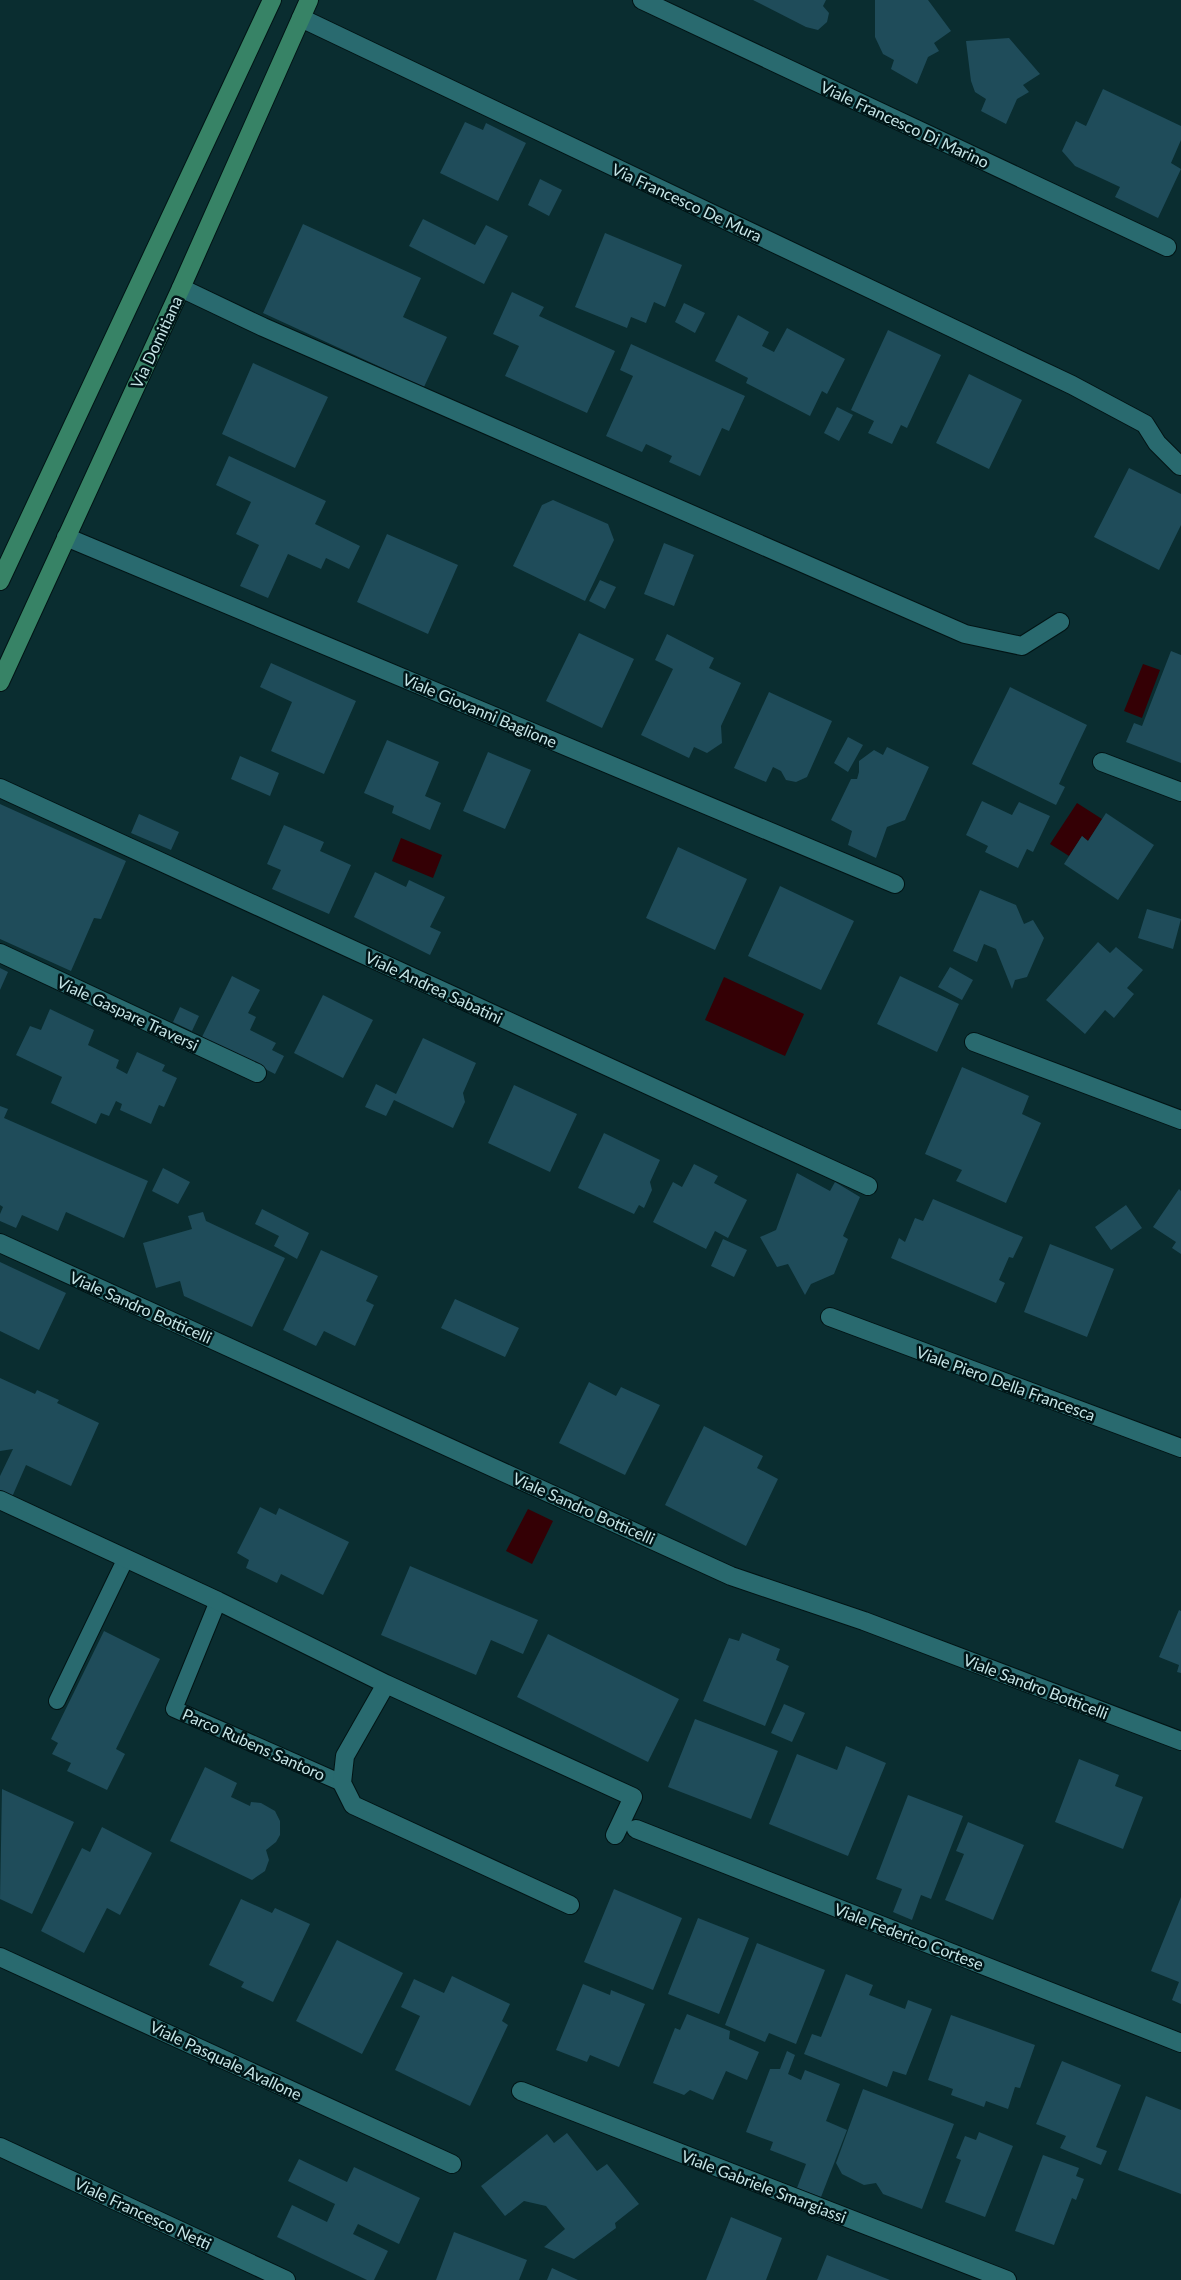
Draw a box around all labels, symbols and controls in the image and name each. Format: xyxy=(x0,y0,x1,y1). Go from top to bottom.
street label: Viale Francesco Di Marino xyxy=(818,77,992,171)
street label: Via Francesco De Mura xyxy=(609,159,765,245)
street label: Via Domitiana xyxy=(126,293,186,391)
street label: Viale Giovanni Baglione xyxy=(400,669,560,751)
street label: Viale Andrea Sabatini xyxy=(362,947,506,1027)
street label: Viale Gaspare Traversi xyxy=(54,972,202,1054)
street label: Viale Sandro Botticelli xyxy=(67,1267,215,1347)
street label: Viale Piero Della Francesca xyxy=(914,1342,1098,1424)
street label: Viale Sandro Botticelli xyxy=(510,1468,658,1548)
street label: Viale Sandro Botticelli xyxy=(961,1650,1111,1722)
street label: Parco Rubens Santoro xyxy=(180,1704,328,1784)
street label: Viale Federico Cortese xyxy=(832,1899,986,1973)
street label: Viale Pasquale Avallone xyxy=(147,2017,305,2103)
street label: Viale Gabriele Smargiassi xyxy=(679,2146,849,2226)
street label: Viale Francesco Netti xyxy=(72,2173,214,2253)

